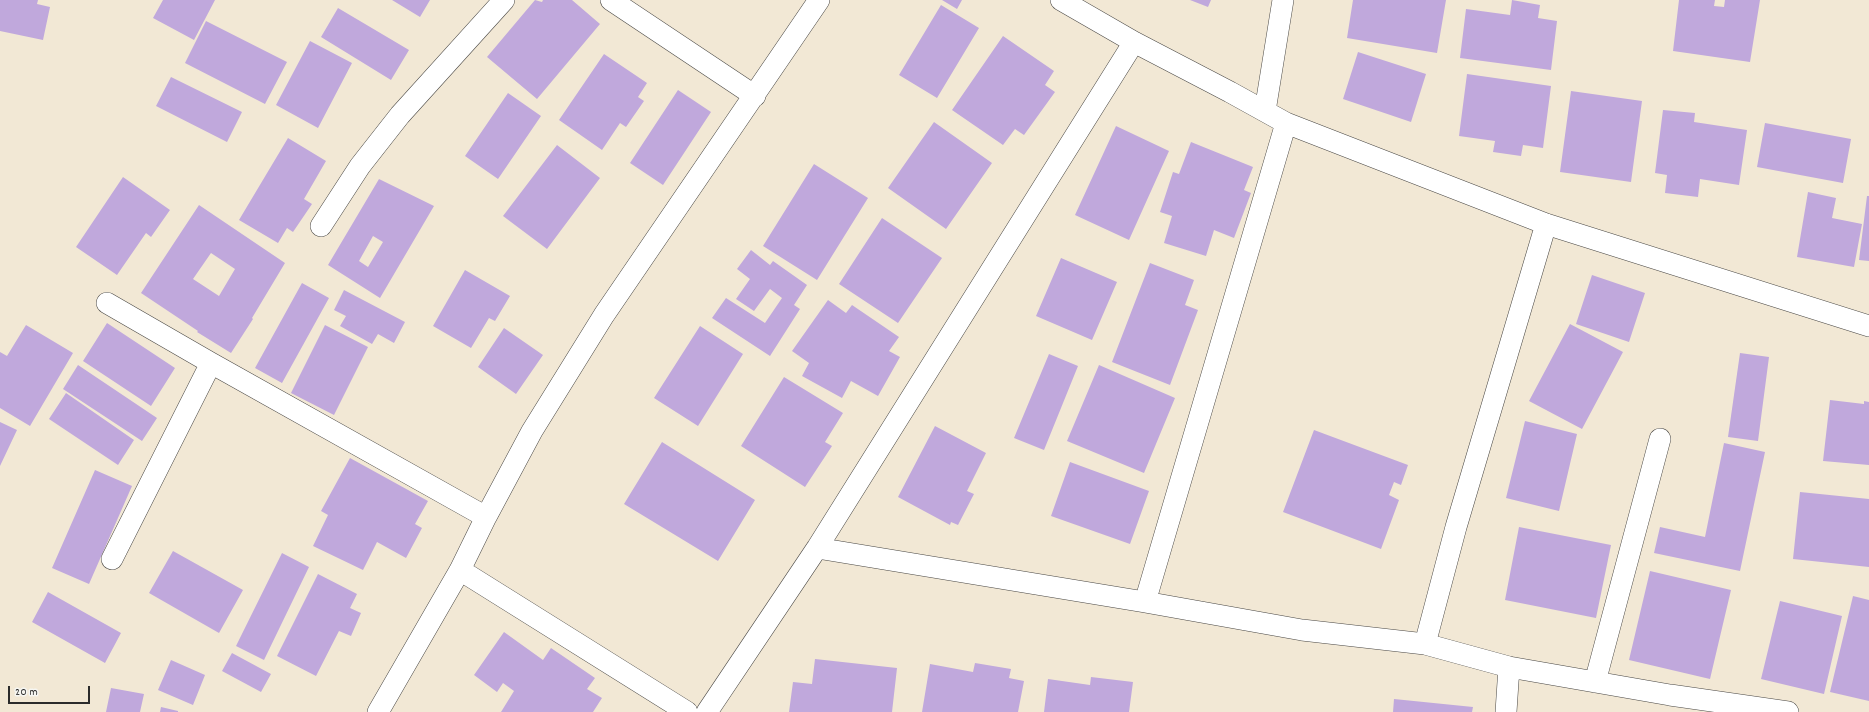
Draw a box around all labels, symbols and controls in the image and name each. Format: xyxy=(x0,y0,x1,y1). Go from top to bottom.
scale bar xyxy=(10,678,92,704)
text: 20 m xyxy=(15,684,38,701)

